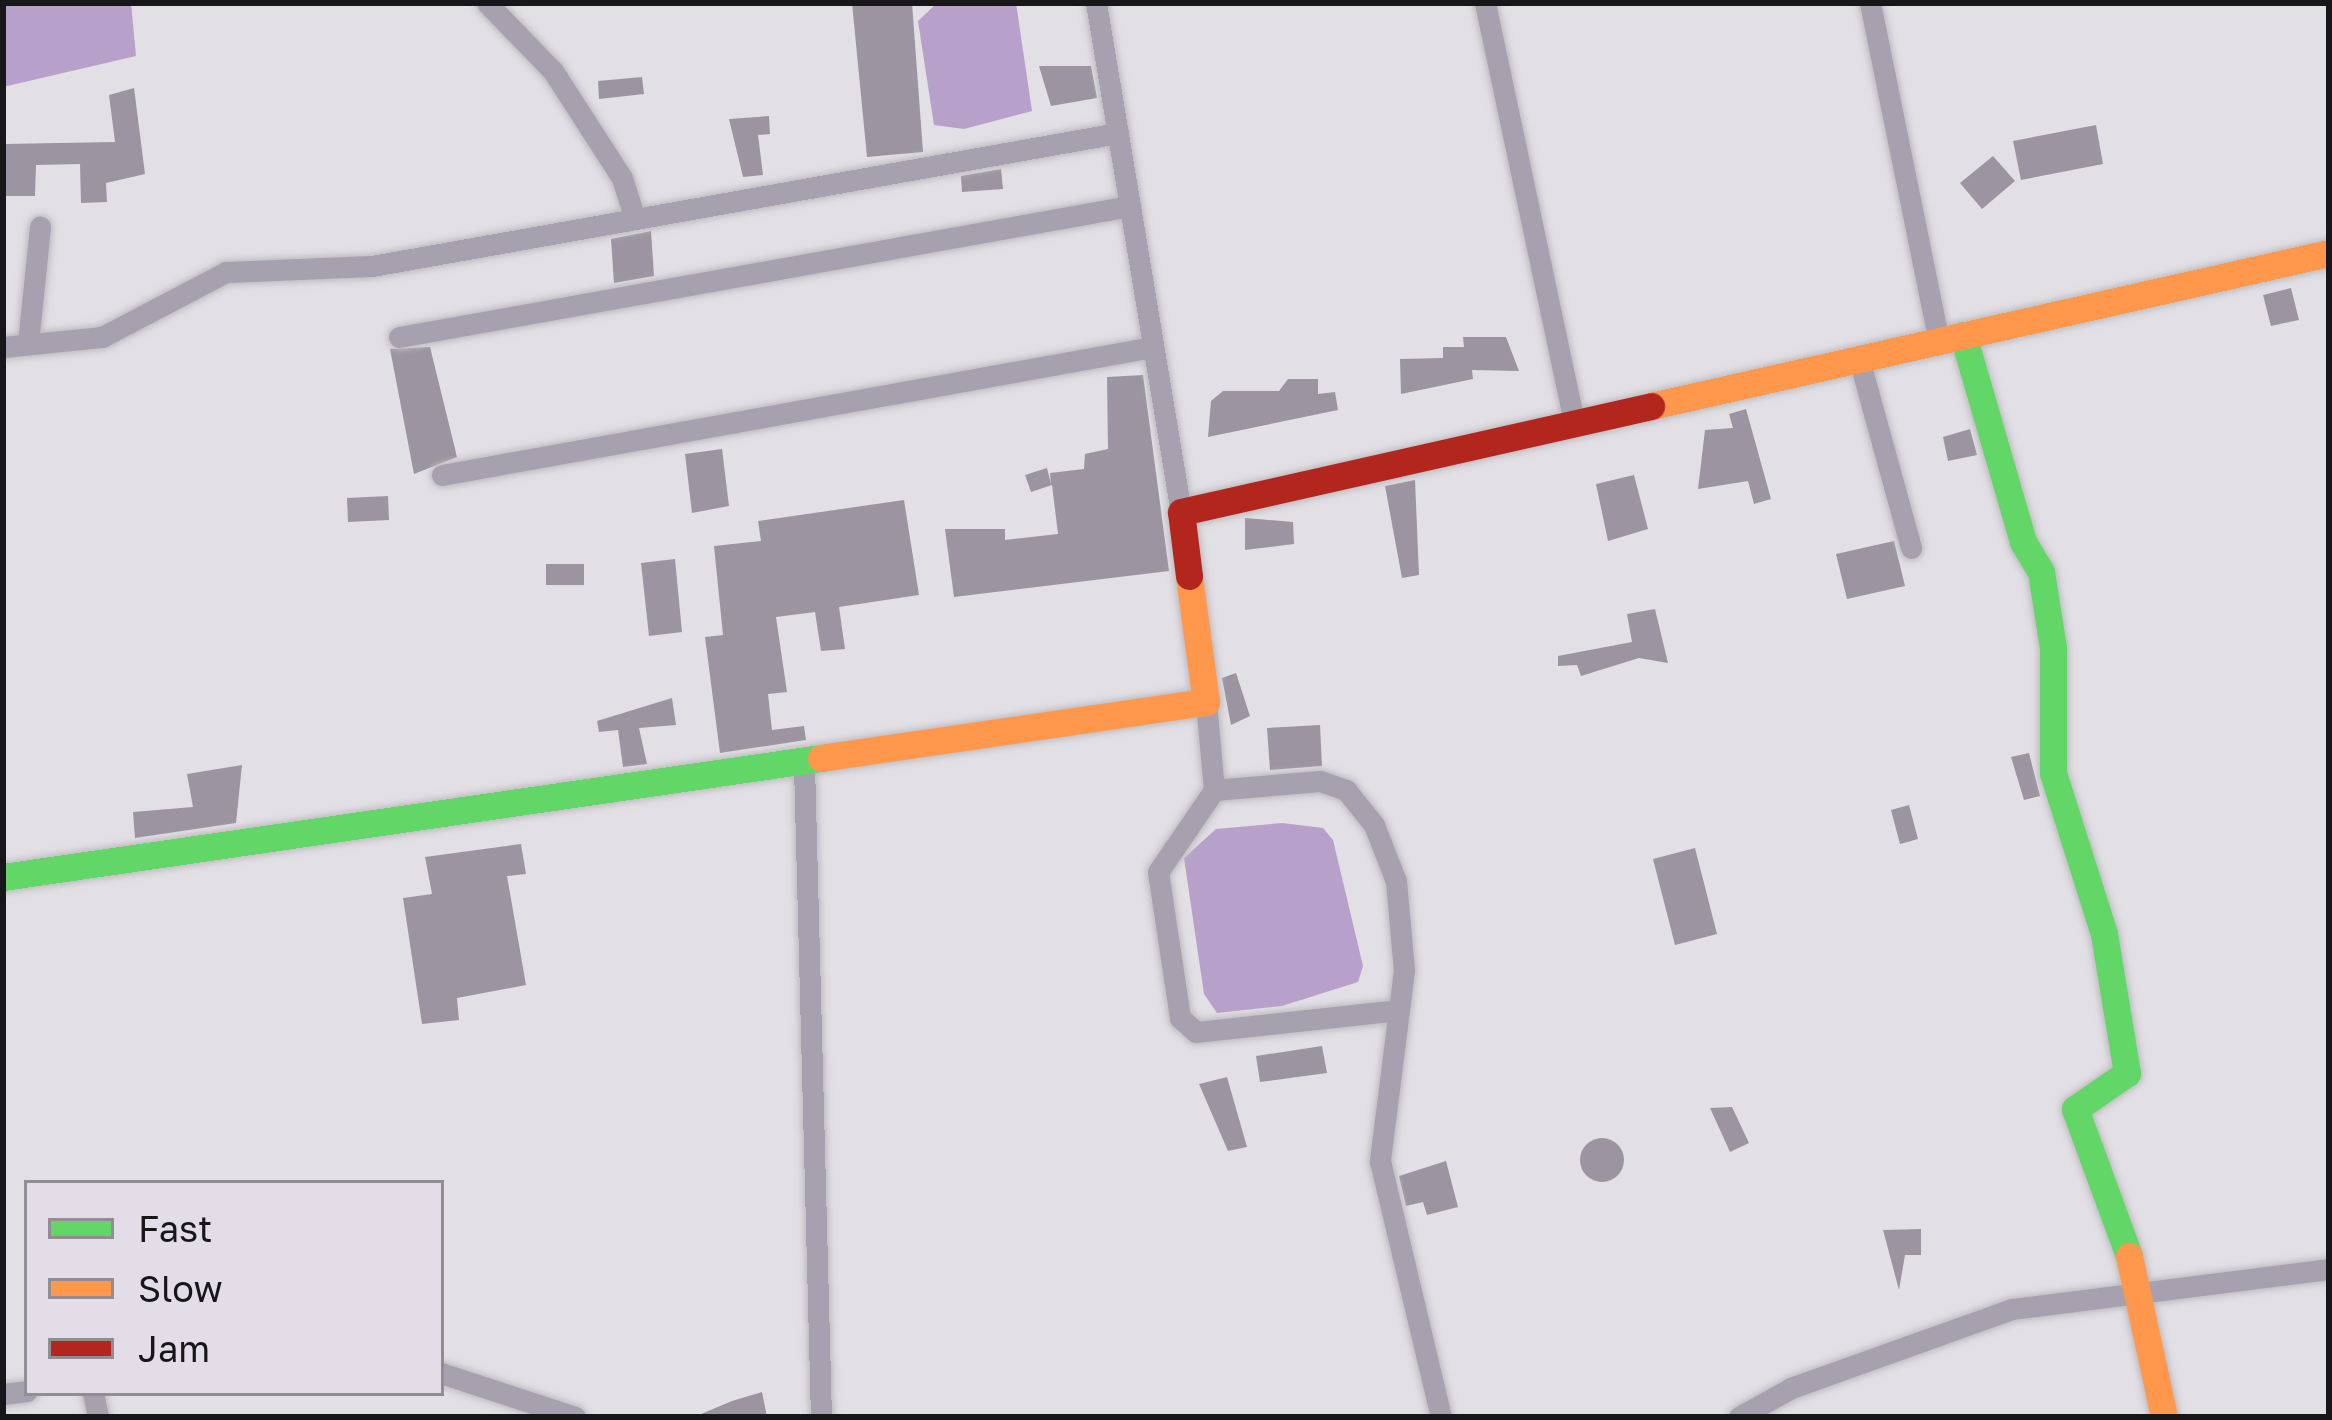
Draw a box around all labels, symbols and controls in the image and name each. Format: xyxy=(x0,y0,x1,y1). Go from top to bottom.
legend xyxy=(24,1180,444,1396)
text: Fast xyxy=(138,1207,213,1250)
text: Slow xyxy=(138,1267,223,1310)
text: Jam xyxy=(138,1327,210,1370)

